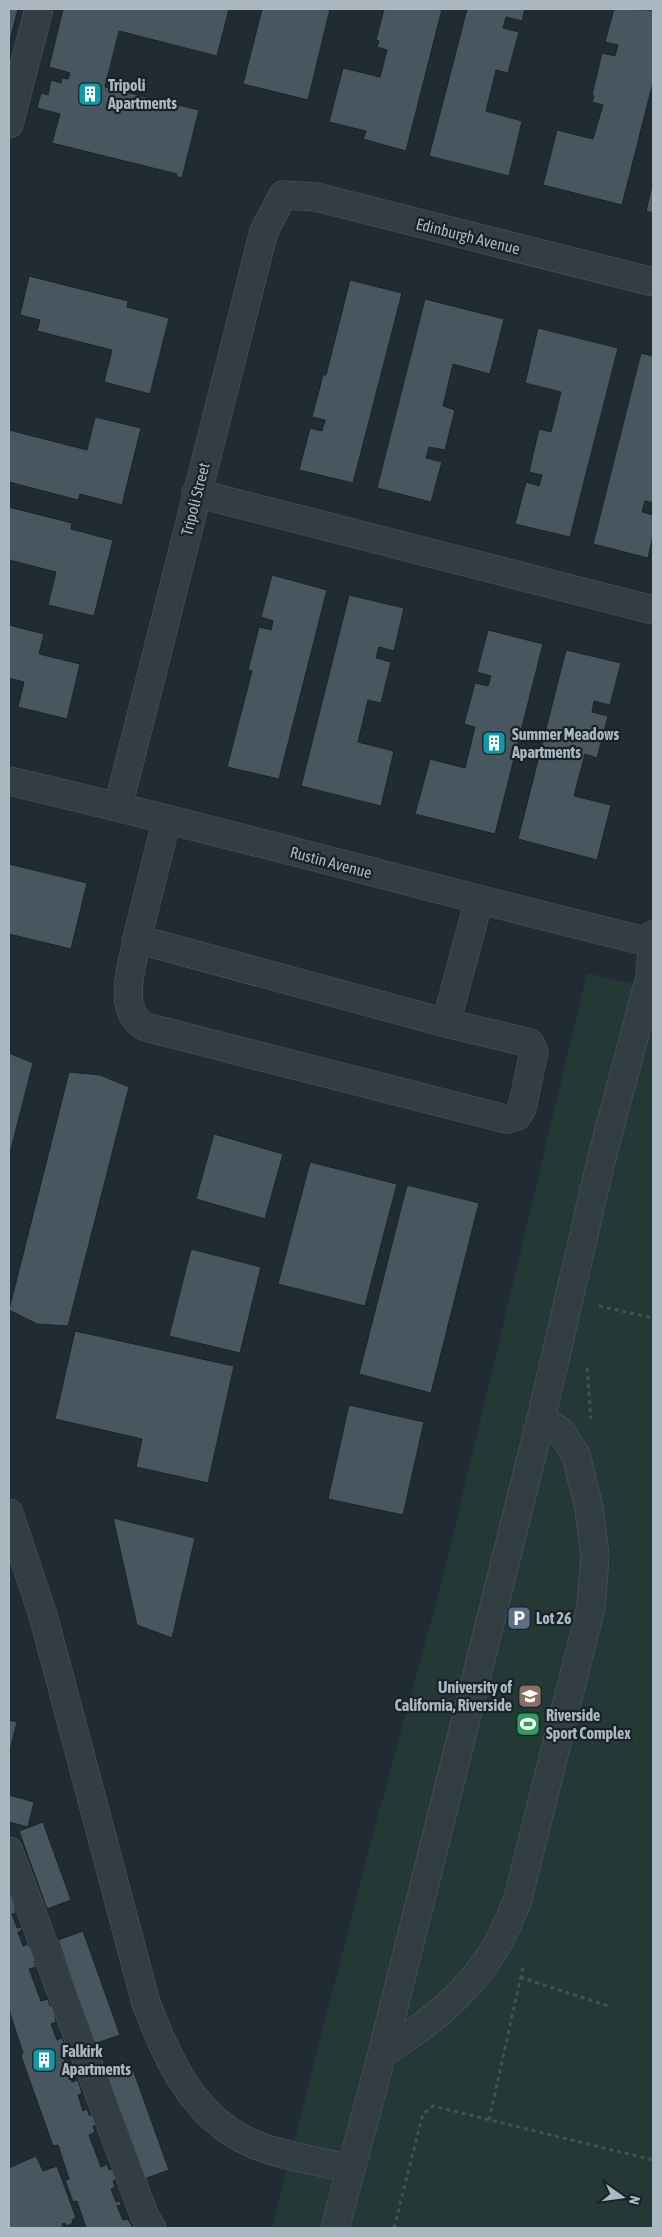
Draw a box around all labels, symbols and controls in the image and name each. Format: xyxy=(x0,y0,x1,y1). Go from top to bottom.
place label: Tripoli Apartments xyxy=(107,76,177,112)
building icon: Tripoli Apartments xyxy=(77,81,103,107)
street label: Edinburgh Avenue xyxy=(414,214,522,259)
street label: Tripoli Street xyxy=(177,460,214,538)
place label: Summer Meadows Apartments xyxy=(511,725,620,761)
building icon: Summer Meadows Apartments xyxy=(481,730,507,756)
street label: Rustin Avenue xyxy=(288,842,374,882)
parking icon: Lot 26 xyxy=(506,1605,532,1631)
place label: Lot 26 xyxy=(536,1609,572,1627)
place label: University of California, Riverside xyxy=(395,1678,513,1714)
school or university icon: University of California, Riverside xyxy=(517,1683,543,1709)
place label: Riverside Sport Complex xyxy=(546,1706,631,1742)
sports icon: Riverside Sport Complex xyxy=(515,1711,541,1737)
place label: Falkirk Apartments xyxy=(61,2042,131,2078)
building icon: Falkirk Apartments xyxy=(31,2047,57,2073)
north arrow xyxy=(597,2172,647,2222)
text: N xyxy=(626,2194,643,2206)

